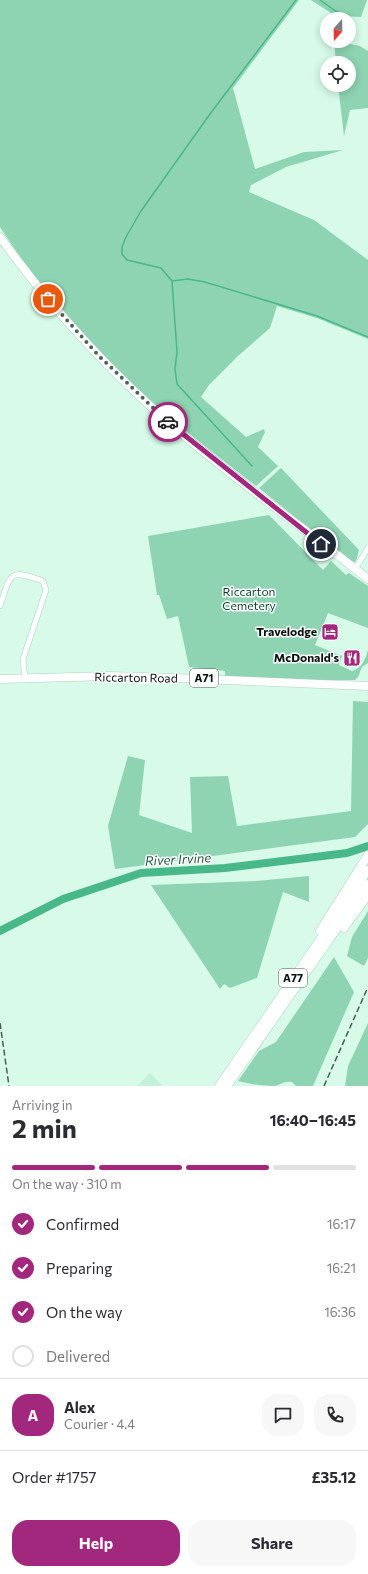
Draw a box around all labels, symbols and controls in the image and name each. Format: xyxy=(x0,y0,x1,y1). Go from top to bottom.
north arrow xyxy=(320,12,356,48)
map controls xyxy=(320,12,356,92)
button: locate xyxy=(320,56,356,92)
pin xyxy=(31,282,65,316)
icon: bag xyxy=(37,288,59,310)
courier xyxy=(148,402,188,442)
icon: car xyxy=(157,411,179,433)
pin xyxy=(304,527,338,561)
icon: home xyxy=(310,533,332,555)
park label: Riccarton Cemetery xyxy=(222,584,276,612)
hotel icon: Travelodge xyxy=(320,622,340,642)
place label: Travelodge xyxy=(256,624,317,638)
restaurant icon: McDonald's xyxy=(342,648,362,668)
place label: McDonald's xyxy=(274,650,339,664)
street label: Riccarton Road xyxy=(94,669,178,685)
road number: A71 xyxy=(190,669,218,687)
water label: River Irvine xyxy=(144,849,212,869)
road number: A77 xyxy=(279,969,307,987)
text: Arriving in xyxy=(12,1097,72,1113)
text: 16:40–16:45 xyxy=(270,1111,356,1129)
text: 2 min xyxy=(12,1112,77,1143)
text: On the way · 310 m xyxy=(12,1176,122,1192)
icon: check xyxy=(12,1213,34,1235)
text: Confirmed xyxy=(46,1215,119,1233)
text: 16:17 xyxy=(327,1216,356,1232)
icon: check xyxy=(12,1257,34,1279)
text: Preparing xyxy=(46,1259,112,1277)
text: 16:21 xyxy=(327,1260,356,1276)
icon: check xyxy=(12,1301,34,1323)
text: On the way xyxy=(46,1303,123,1321)
text: 16:36 xyxy=(324,1304,356,1320)
text: Delivered xyxy=(46,1347,110,1365)
button: chat xyxy=(262,1394,304,1436)
button: phone xyxy=(314,1394,356,1436)
text: Alex xyxy=(64,1398,95,1416)
text: A xyxy=(28,1406,38,1424)
text: Courier · 4.4 xyxy=(64,1416,135,1432)
text: Order #1757 xyxy=(12,1468,97,1486)
text: £35.12 xyxy=(311,1468,356,1486)
button: Help xyxy=(12,1520,180,1566)
button: Share xyxy=(188,1520,356,1566)

